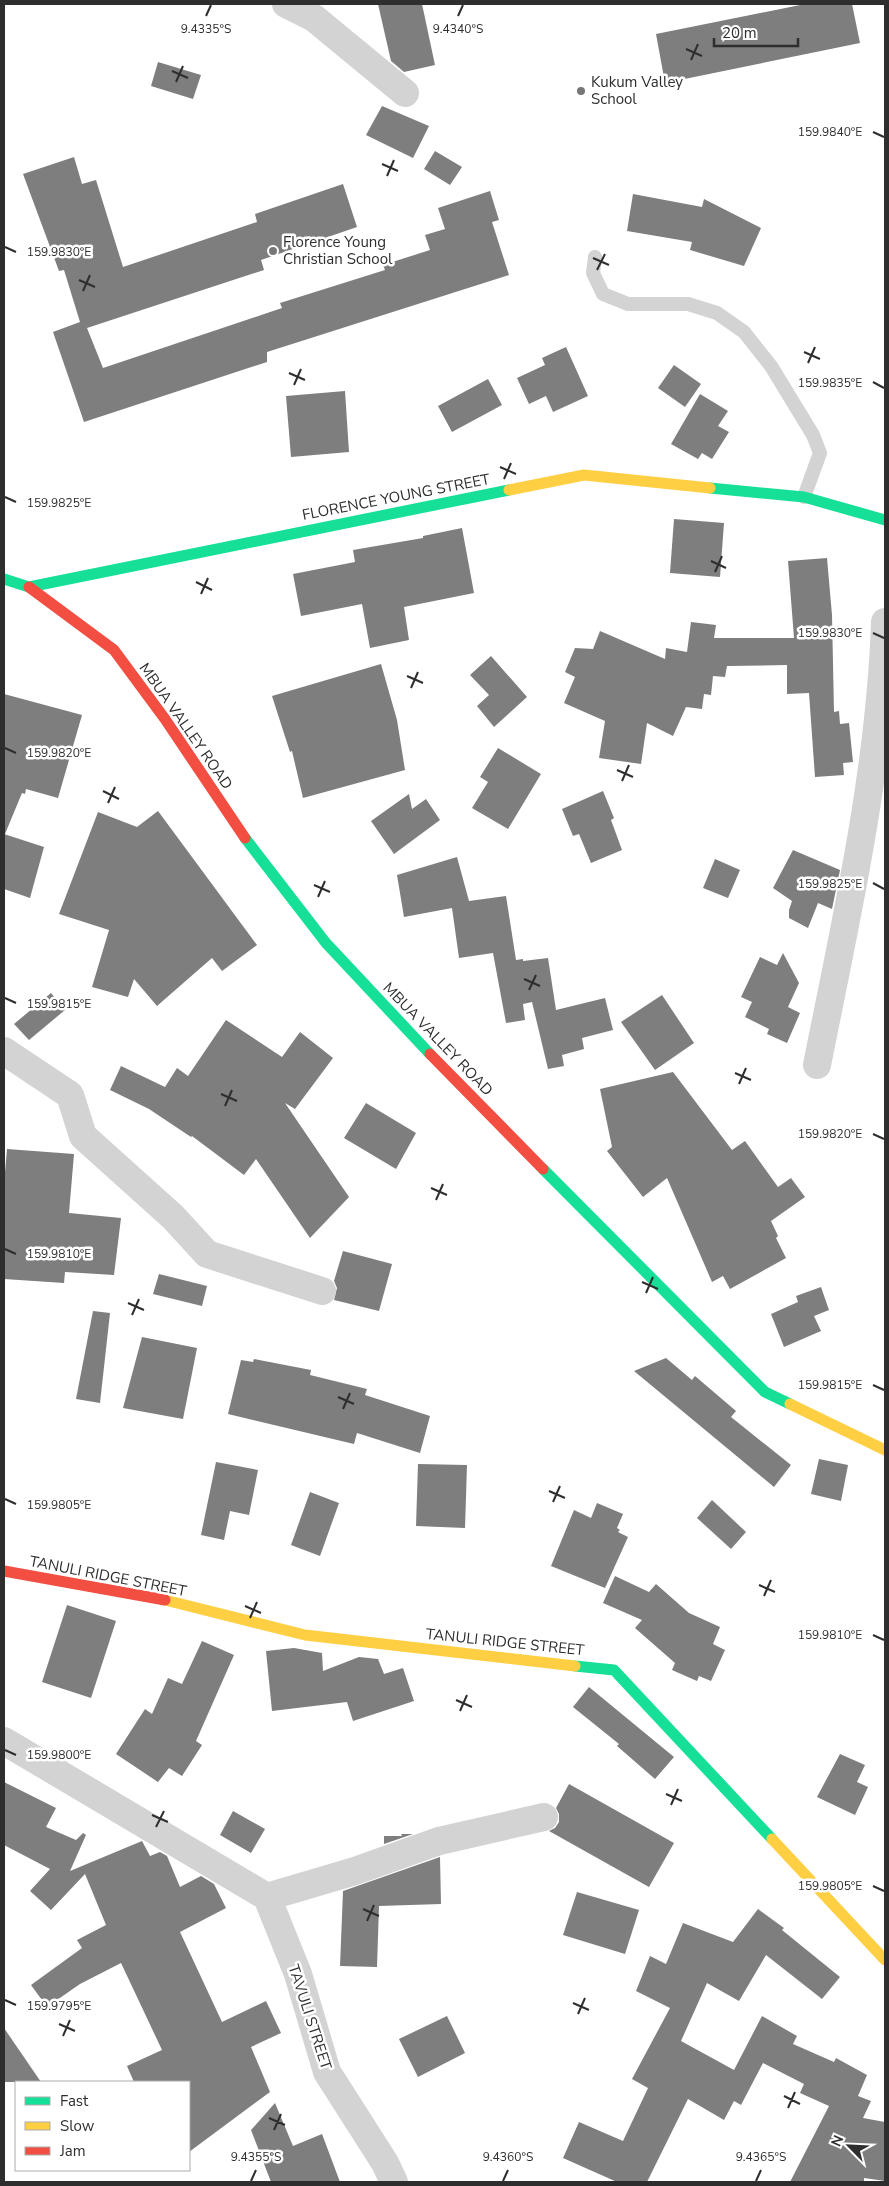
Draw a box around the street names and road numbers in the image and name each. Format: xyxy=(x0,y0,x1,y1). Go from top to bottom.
street label: FLORENCE YOUNG STREET xyxy=(300,469,492,525)
street label: MBUA VALLEY ROAD xyxy=(135,659,237,793)
street label: MBUA VALLEY ROAD xyxy=(379,978,497,1100)
street label: TANULI RIDGE STREET xyxy=(28,1551,188,1601)
street label: TANULI RIDGE STREET xyxy=(425,1624,585,1660)
street label: TAVULI STREET xyxy=(284,1962,336,2072)

